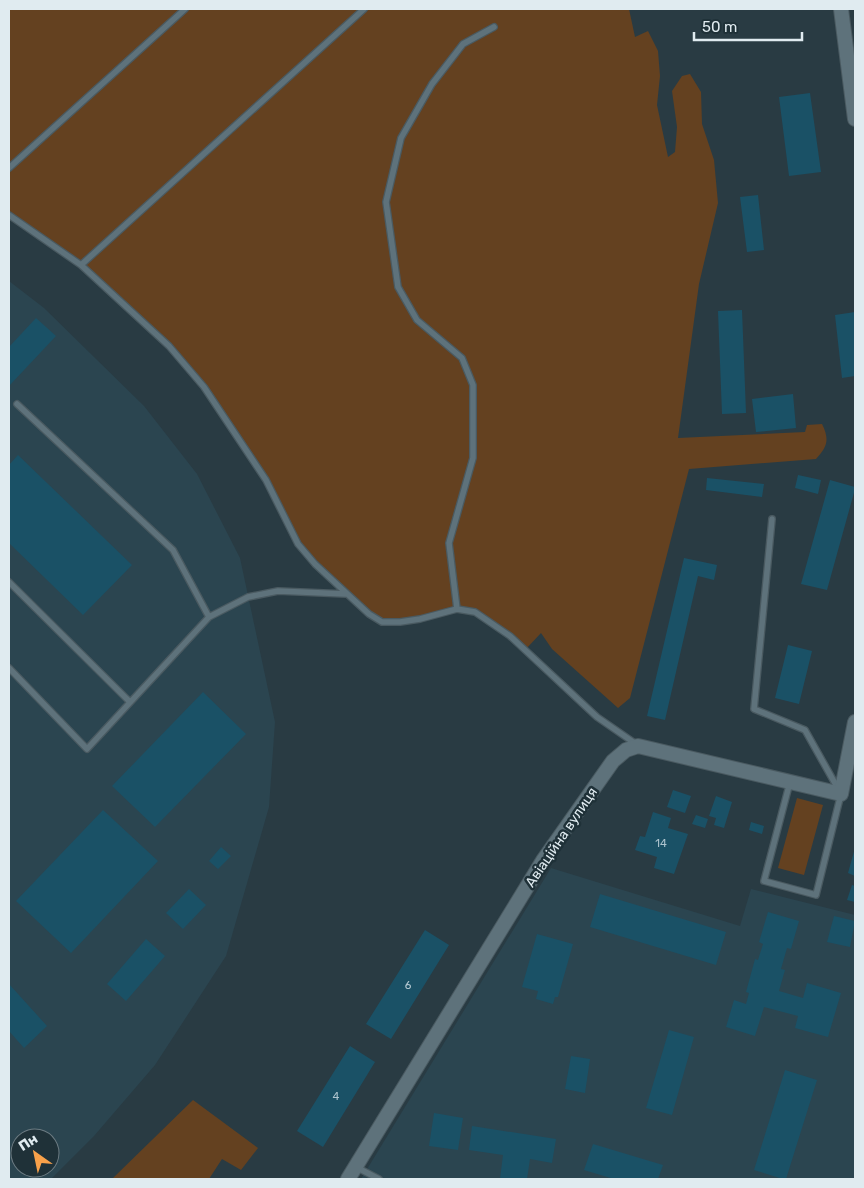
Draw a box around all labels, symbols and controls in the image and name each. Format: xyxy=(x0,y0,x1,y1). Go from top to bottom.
scale bar xyxy=(694,10,802,42)
text: 50 m xyxy=(702,18,737,36)
street label: Авіаційна вулиця xyxy=(522,784,601,890)
house number: 14 xyxy=(655,837,667,850)
house number: 6 xyxy=(405,979,412,992)
house number: 4 xyxy=(333,1090,340,1103)
north arrow xyxy=(10,1128,60,1178)
text: Пн xyxy=(15,1130,41,1155)

